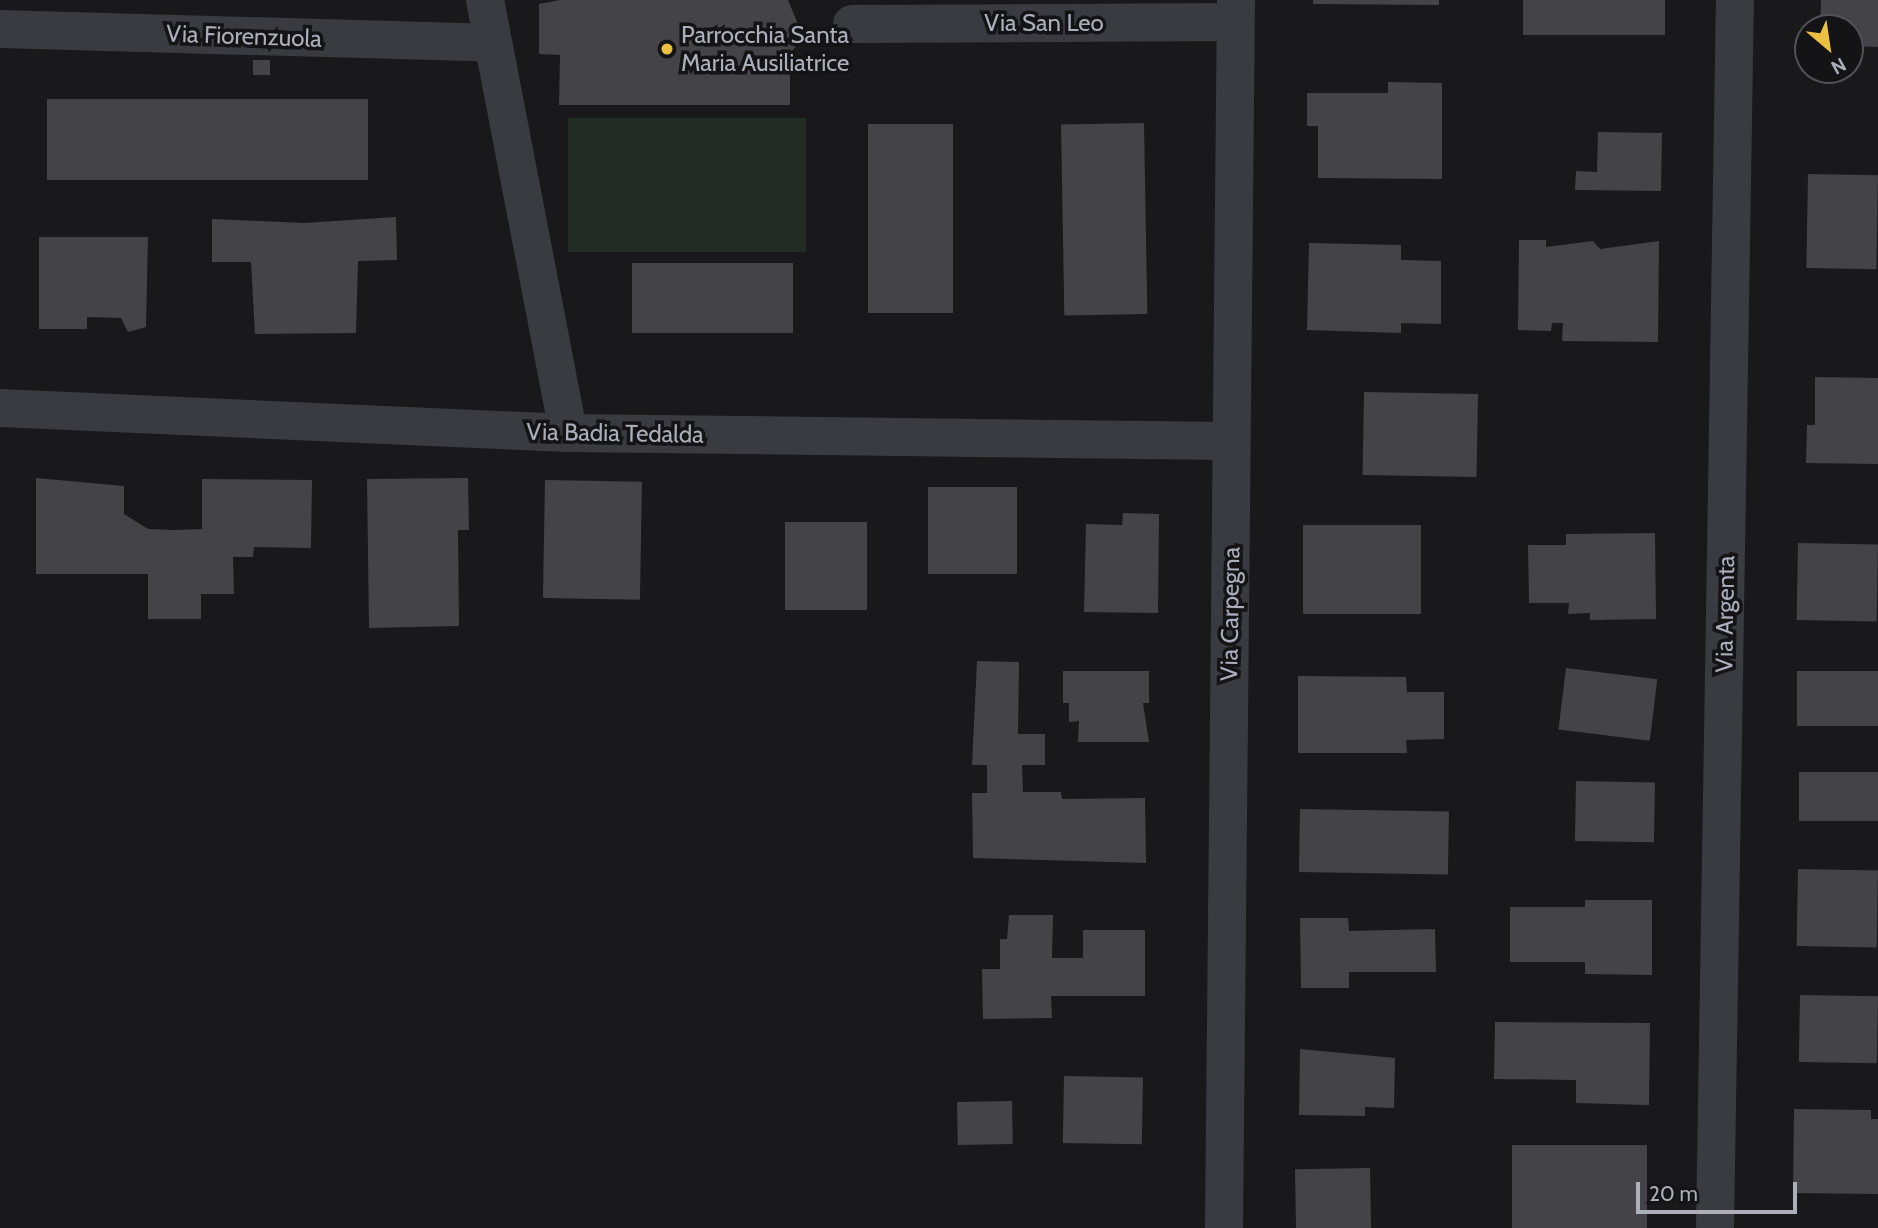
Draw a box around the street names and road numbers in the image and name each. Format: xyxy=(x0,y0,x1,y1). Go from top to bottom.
street label: Via San Leo xyxy=(984,9,1104,37)
street label: Via Fiorenzuola xyxy=(166,19,322,53)
street label: Via Badia Tedalda xyxy=(526,417,704,449)
street label: Via Carpegna xyxy=(1214,547,1246,681)
street label: Via Argenta xyxy=(1710,555,1740,673)

